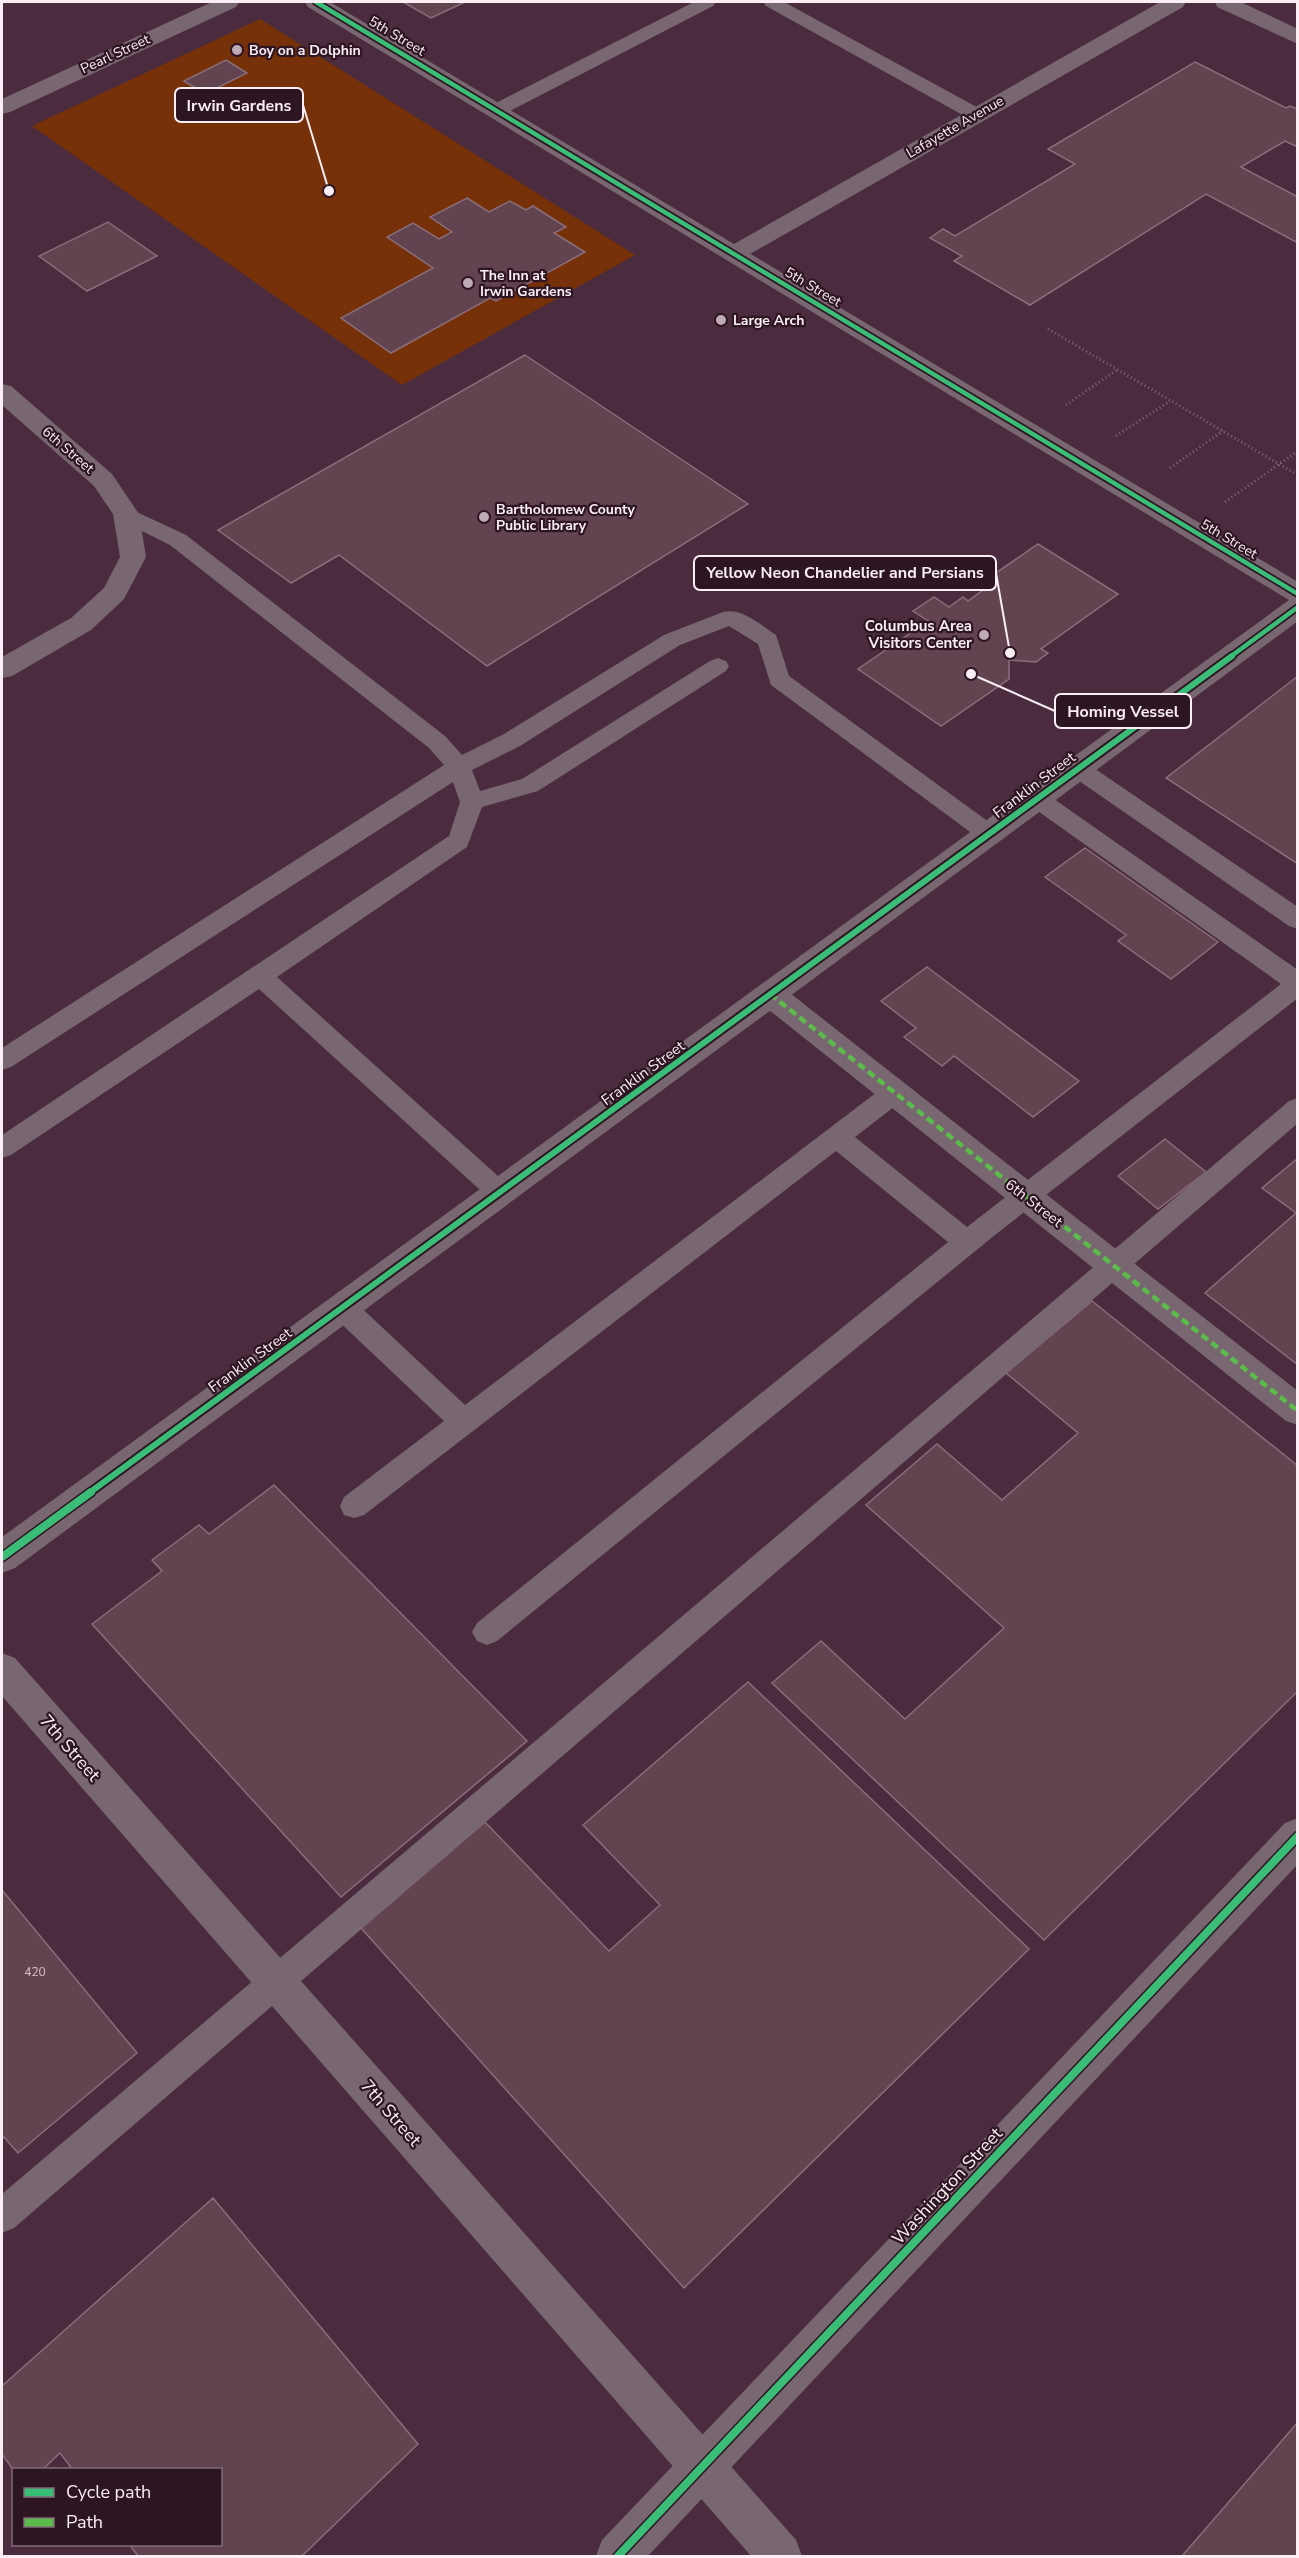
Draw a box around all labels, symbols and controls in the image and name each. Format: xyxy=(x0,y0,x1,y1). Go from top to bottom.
street label: 5th Street xyxy=(365,12,429,60)
street label: Pearl Street xyxy=(77,30,153,78)
place label: Boy on a Dolphin xyxy=(249,41,361,60)
marker: Boy on a Dolphin xyxy=(230,43,244,57)
callout: Irwin Gardens xyxy=(175,88,303,122)
street label: Lafayette Avenue xyxy=(903,91,1007,163)
text: Irwin Gardens xyxy=(187,95,292,117)
street label: 5th Street xyxy=(781,263,845,311)
place label: The Inn at Irwin Gardens xyxy=(480,266,572,301)
marker: The Inn at Irwin Gardens xyxy=(461,276,475,290)
place label: Large Arch xyxy=(733,311,804,330)
marker: Large Arch xyxy=(714,313,728,327)
street label: 6th Street xyxy=(38,422,98,478)
place label: Bartholomew County Public Library xyxy=(496,500,636,535)
marker: Bartholomew County Public Library xyxy=(477,510,491,524)
street label: 5th Street xyxy=(1197,515,1261,563)
callout: Yellow Neon Chandelier and Persians xyxy=(694,556,996,590)
text: Yellow Neon Chandelier and Persians xyxy=(705,562,984,584)
place label: Columbus Area Visitors Center xyxy=(865,616,972,653)
marker: Columbus Area Visitors Center xyxy=(977,628,991,642)
callout: Homing Vessel xyxy=(1055,694,1191,728)
text: Homing Vessel xyxy=(1067,701,1179,723)
street label: Franklin Street xyxy=(989,747,1080,823)
street label: Franklin Street xyxy=(597,1036,689,1110)
street label: 6th Street xyxy=(1001,1174,1067,1232)
street label: Franklin Street xyxy=(204,1323,296,1397)
street label: 7th Street xyxy=(34,1710,106,1787)
house number: 420 xyxy=(24,1964,46,1980)
street label: 7th Street xyxy=(355,2075,427,2152)
street label: Washington Street xyxy=(886,2122,1008,2250)
legend xyxy=(12,2468,222,2546)
text: Cycle path xyxy=(66,2480,151,2504)
text: Path xyxy=(66,2510,103,2534)

